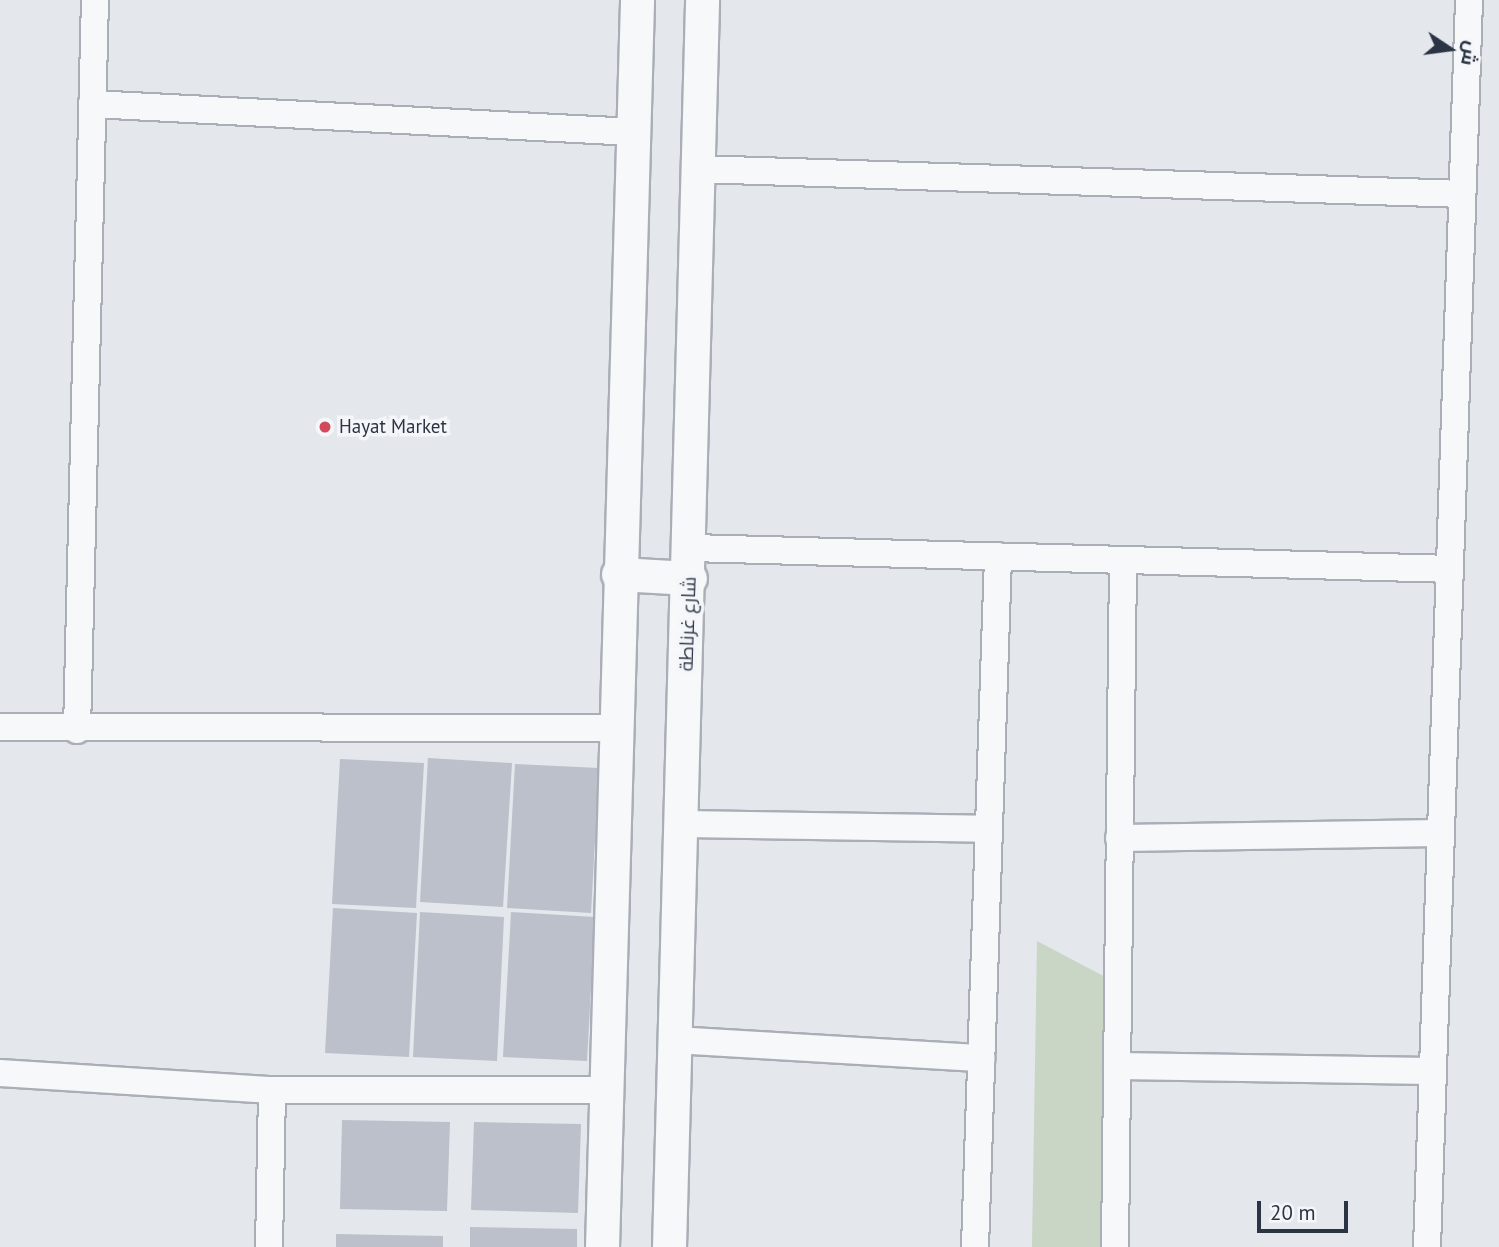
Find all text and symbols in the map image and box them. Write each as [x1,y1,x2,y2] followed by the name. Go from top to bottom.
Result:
[1415,14,1485,84] north arrow
[1456,39,1485,68] text: ش
[339,416,447,438] place label: Hayat Market
[317,419,333,435] marker: Hayat Market
[675,576,701,672] street label: شارع غرناطة
[1261,1188,1352,1232] scale bar
[1270,1199,1316,1226] text: 20 m

